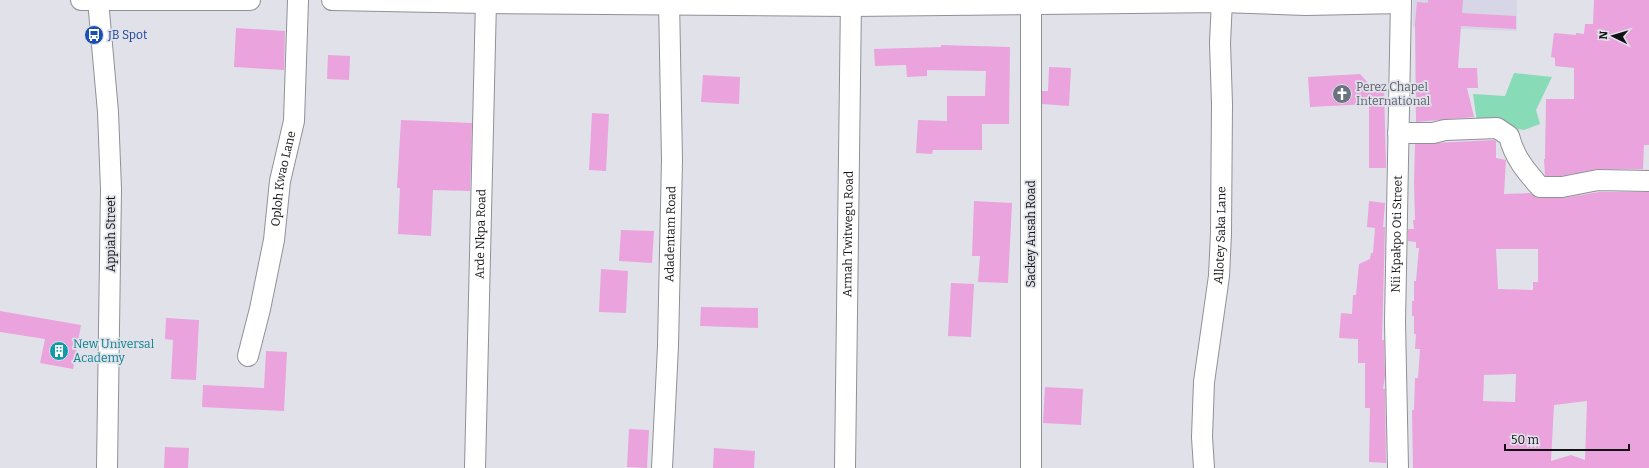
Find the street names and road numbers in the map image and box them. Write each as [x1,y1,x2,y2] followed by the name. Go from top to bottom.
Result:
[268,130,298,227] street label: Oploh Kwao Lane
[840,171,856,297] street label: Armah Twitwegu Road
[1389,175,1405,293] street label: Nii Kpakpo Oti Street
[1024,180,1038,288] street label: Sackey Ansah Road
[662,186,678,282] street label: Adadentam Road
[1211,186,1228,285] street label: Allotey Saka Lane
[472,189,489,279] street label: Arde Nkpa Road
[104,195,118,272] street label: Appiah Street

